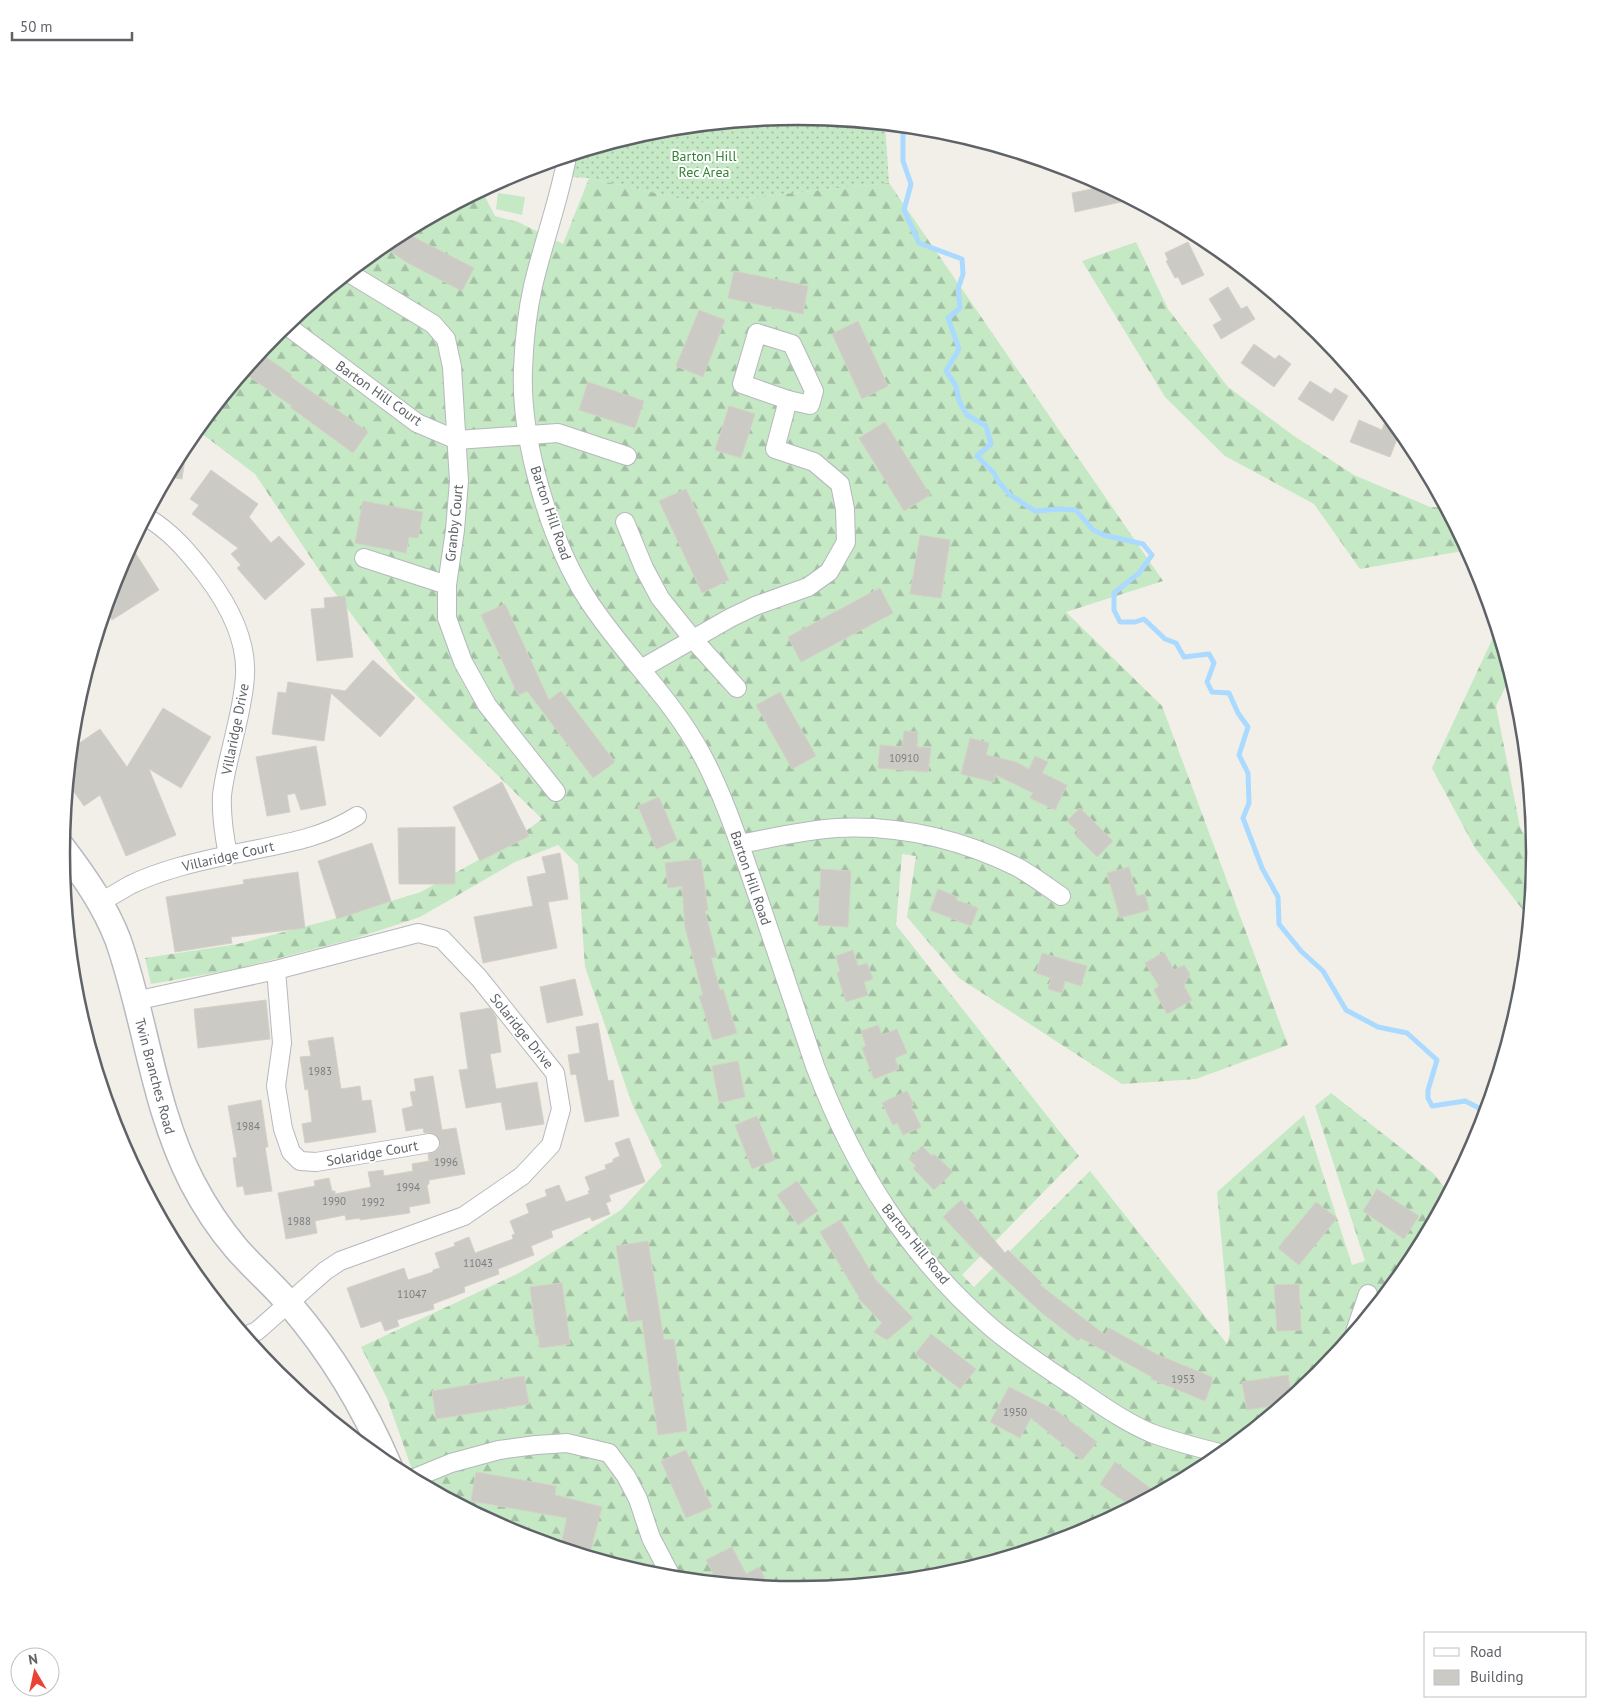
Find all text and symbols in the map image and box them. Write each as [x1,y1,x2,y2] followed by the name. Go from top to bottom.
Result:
[12,10,132,42] scale bar
[20,17,53,36] text: 50 m
[671,147,737,181] park label: Barton Hill Rec Area
[332,357,426,430] street label: Barton Hill Court
[526,463,576,563] street label: Barton Hill Road
[441,483,467,563] street label: Granby Court
[217,682,253,777] street label: Villaridge Drive
[889,751,919,765] house number: 10910
[726,828,776,928] street label: Barton Hill Road
[179,837,276,876] street label: Villaridge Court
[486,990,558,1072] street label: Solaridge Drive
[131,1016,179,1136] street label: Twin Branches Road
[308,1064,332,1078] house number: 1983
[236,1119,260,1133] house number: 1984
[325,1136,420,1170] street label: Solaridge Court
[434,1155,458,1169] house number: 1996
[396,1180,420,1194] house number: 1994
[322,1194,346,1208] house number: 1990
[361,1195,385,1209] house number: 1992
[878,1200,954,1288] street label: Barton Hill Road
[287,1214,311,1228] house number: 1988
[463,1256,493,1270] house number: 11043
[397,1287,427,1301] house number: 11047
[1171,1372,1195,1386] house number: 1953
[1003,1405,1027,1419] house number: 1950
[1424,1632,1587,1697] legend
[1470,1642,1502,1661] text: Road
[10,1647,60,1697] north arrow
[27,1650,39,1669] text: N
[1470,1667,1524,1686] text: Building

